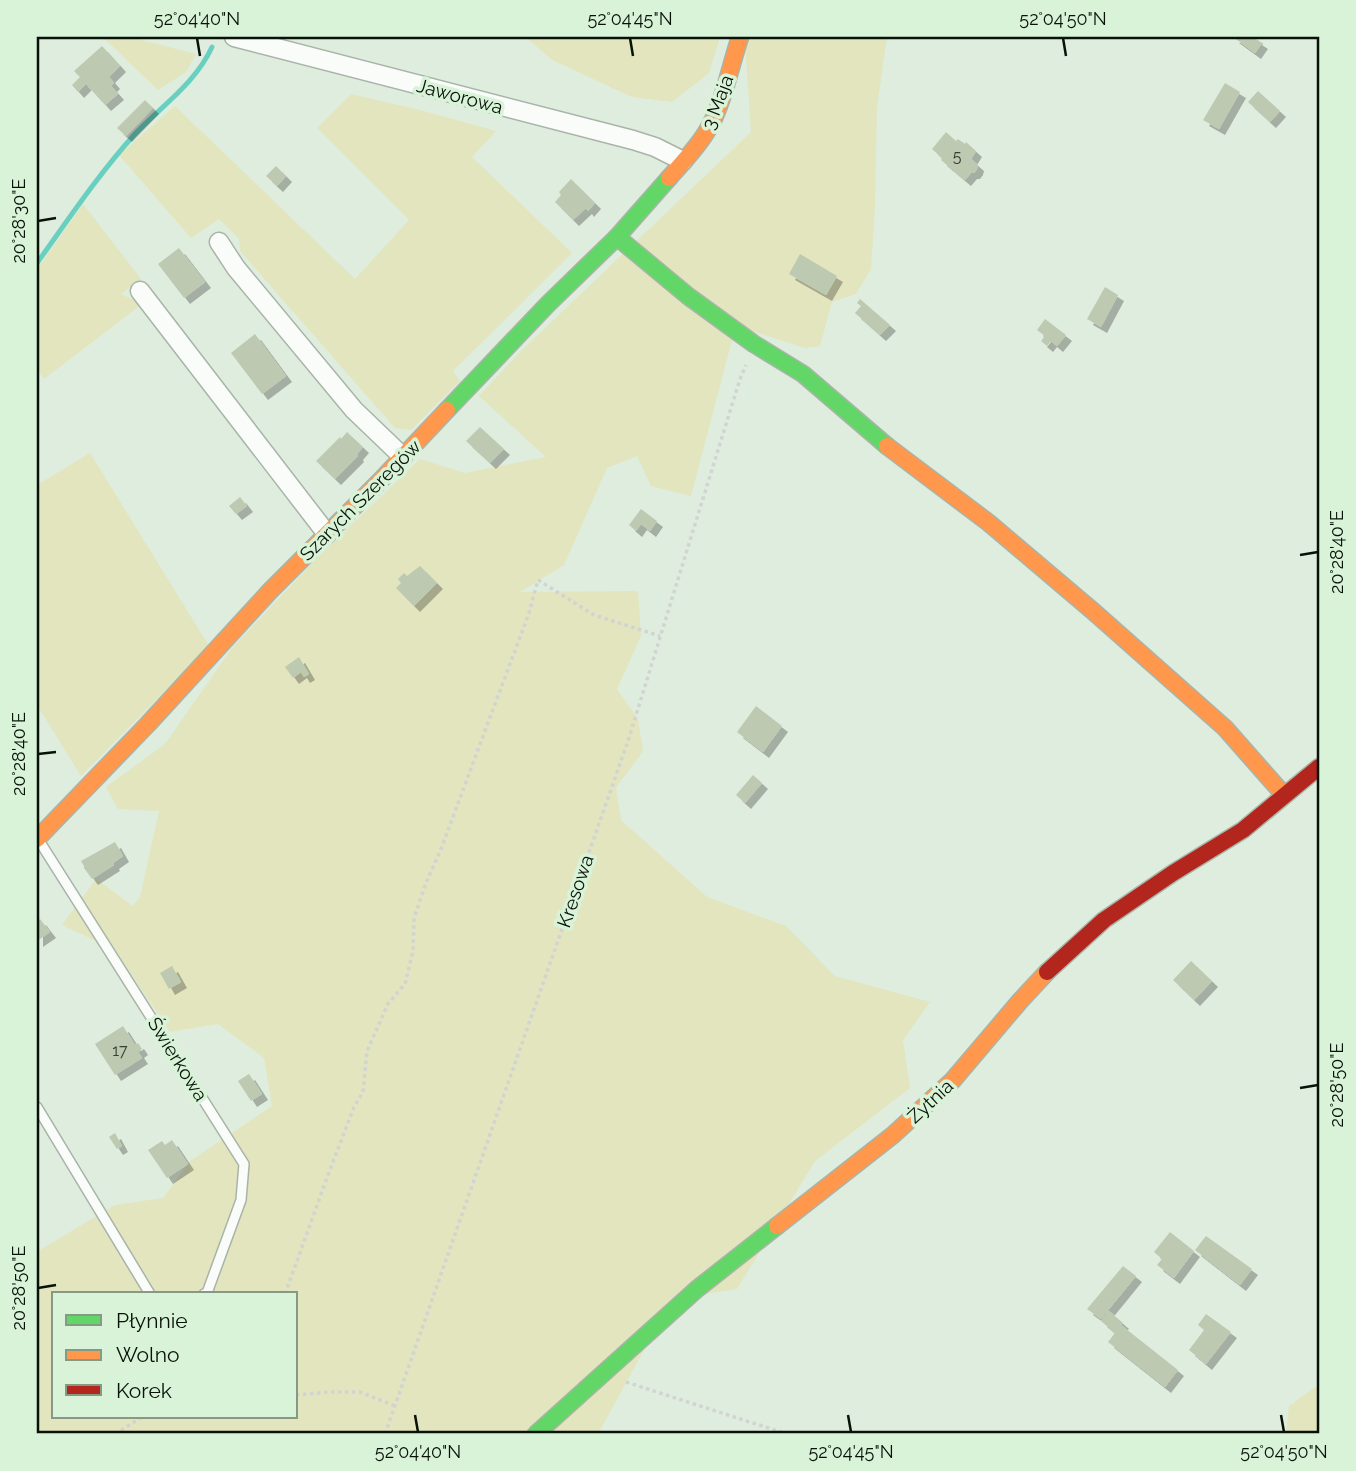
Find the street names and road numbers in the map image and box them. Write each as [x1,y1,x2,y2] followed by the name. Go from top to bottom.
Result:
[697,72,737,132] street label: 3 Maja
[415,74,505,118] street label: Jaworowa
[295,435,425,565] street label: Szarych Szeregów
[552,852,598,930] street label: Kresowa
[144,1013,212,1105] street label: Świerkowa
[903,1075,957,1127] street label: Żytnia

